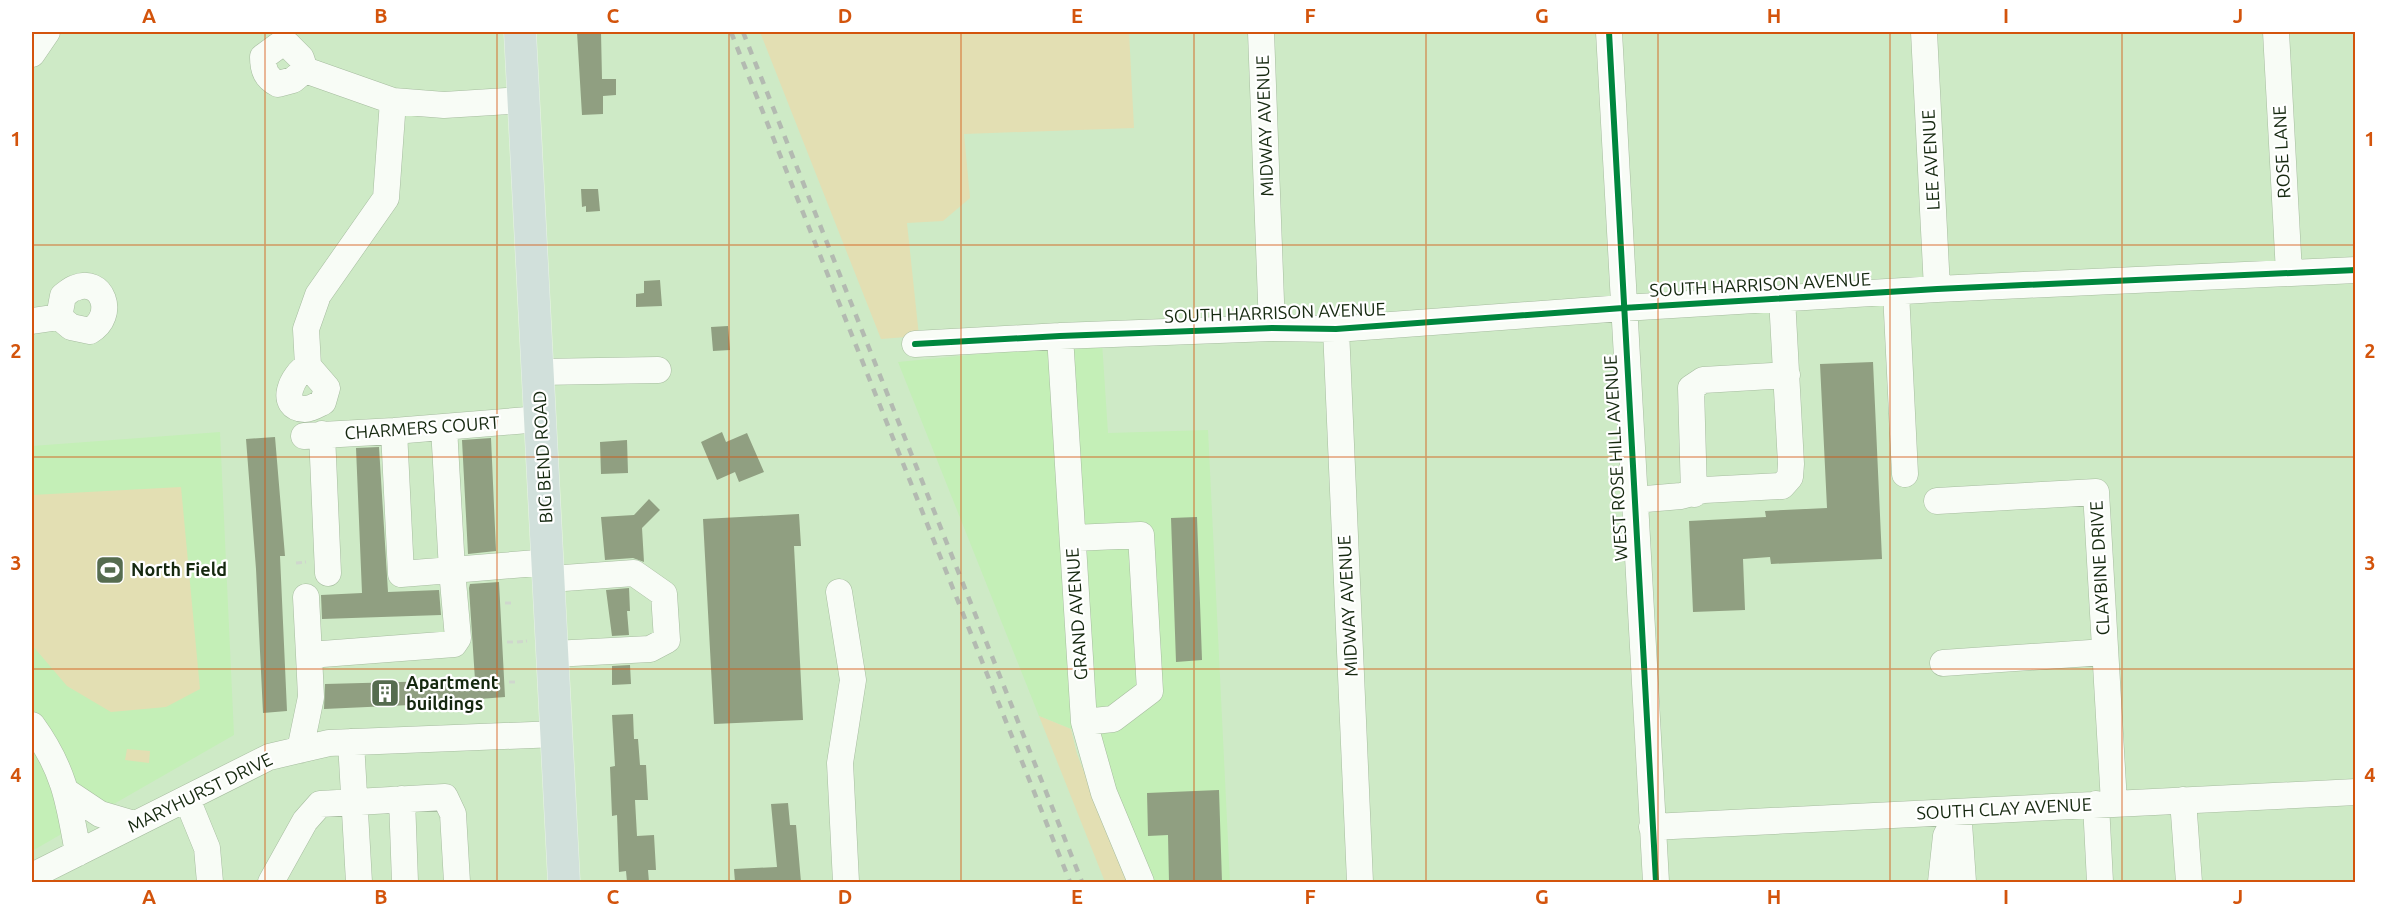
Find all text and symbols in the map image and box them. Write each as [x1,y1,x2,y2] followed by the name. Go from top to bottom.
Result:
[142,4,156,27] text: A
[374,4,388,27] text: B
[607,4,620,27] text: C
[838,4,852,27] text: D
[1071,4,1083,27] text: E
[1304,4,1316,27] text: F
[1535,4,1549,27] text: G
[1767,4,1781,27] text: H
[2003,4,2009,27] text: I
[2233,4,2243,27] text: J
[1252,55,1276,197] street label: MIDWAY AVENUE
[2269,105,2293,199] street label: ROSE LANE
[1917,109,1943,211] street label: LEE AVENUE
[10,127,22,150] text: 1
[2364,127,2376,150] text: 1
[1649,268,1871,300] street label: SOUTH HARRISON AVENUE
[1164,298,1386,326] street label: SOUTH HARRISON AVENUE
[10,339,22,362] text: 2
[2364,339,2376,362] text: 2
[1600,355,1630,562] street label: WEST ROSE HILL AVENUE
[529,390,555,524] street label: BIG BEND ROAD
[344,412,500,442] street label: CHARMERS COURT
[2085,500,2113,636] street label: CLAYBINE DRIVE
[1333,535,1361,677] street label: MIDWAY AVENUE
[1061,547,1091,681] street label: GRAND AVENUE
[10,551,22,574] text: 3
[2364,551,2376,574] text: 3
[94,554,126,586] sports icon: North Field
[131,559,227,579] place label: North Field
[406,672,499,713] place label: Apartment buildings
[369,677,401,709] building icon: Apartment buildings
[124,748,275,836] street label: MARYHURST DRIVE
[10,763,22,786] text: 4
[2364,763,2376,786] text: 4
[1916,793,2092,823] street label: SOUTH CLAY AVENUE
[142,885,156,908] text: A
[374,885,388,908] text: B
[607,885,620,908] text: C
[838,885,852,908] text: D
[1071,885,1083,908] text: E
[1304,885,1316,908] text: F
[1535,885,1549,908] text: G
[1767,885,1781,908] text: H
[2003,885,2009,908] text: I
[2233,885,2243,908] text: J

